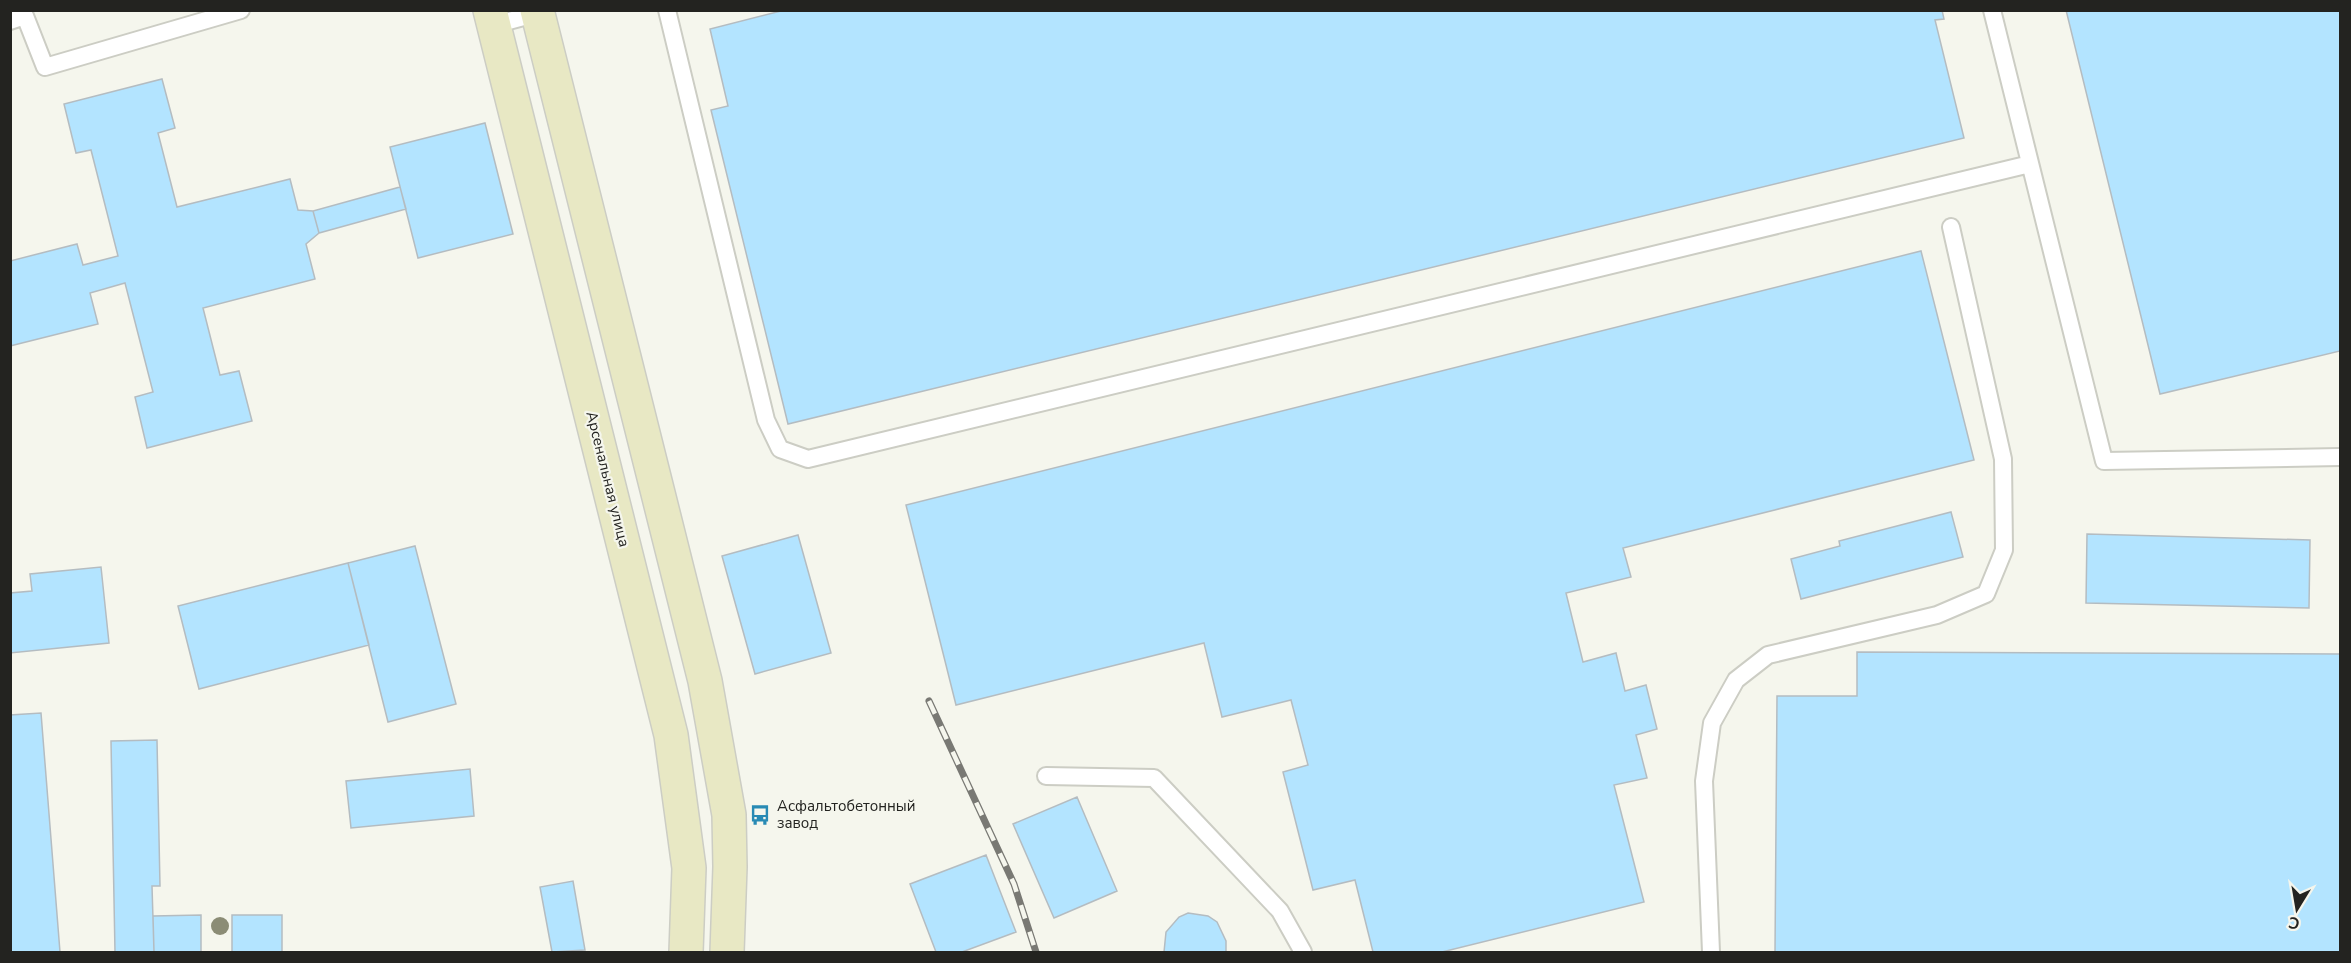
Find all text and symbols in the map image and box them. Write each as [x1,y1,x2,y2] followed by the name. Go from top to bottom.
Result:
[581,409,635,549] street label: Арсенальная улица
[777,796,915,833] place label: Асфальтобетонный завод
[748,803,772,827] bus stop icon: Асфальтобетонный завод
[2267,879,2327,939] north arrow
[2287,911,2302,935] text: С

